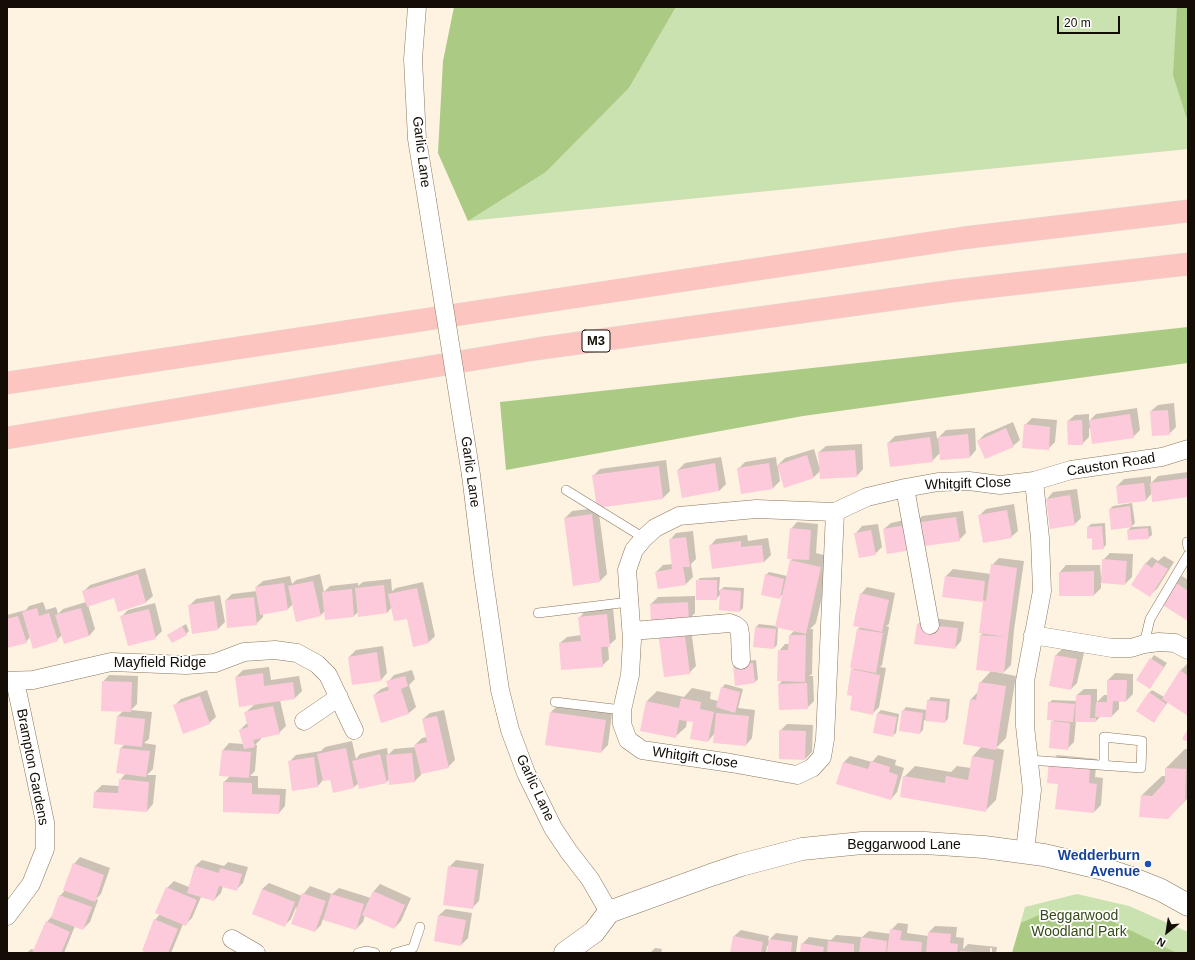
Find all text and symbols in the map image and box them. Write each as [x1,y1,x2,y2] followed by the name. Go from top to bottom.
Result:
[1059,8,1122,34] scale bar
[1064,16,1091,30] text: 20 m
[408,115,434,189] street label: Garlic Lane
[582,330,610,352] road number: M3
[457,435,483,509] street label: Garlic Lane
[1065,450,1157,480] street label: Causton Road
[925,474,1011,494] street label: Whitgift Close
[114,655,206,671] street label: Mayfield Ridge
[12,707,52,827] street label: Brampton Gardens
[651,744,739,772] street label: Whitgift Close
[512,752,558,824] street label: Garlic Lane
[847,837,961,853] street label: Beggarwood Lane
[1058,848,1140,880] place label: Wedderburn Avenue
[1143,859,1153,869] marker: Wedderburn Avenue
[1031,908,1127,940] park label: Beggarwood Woodland Park
[1147,912,1187,952] north arrow
[1155,935,1167,950] text: N

